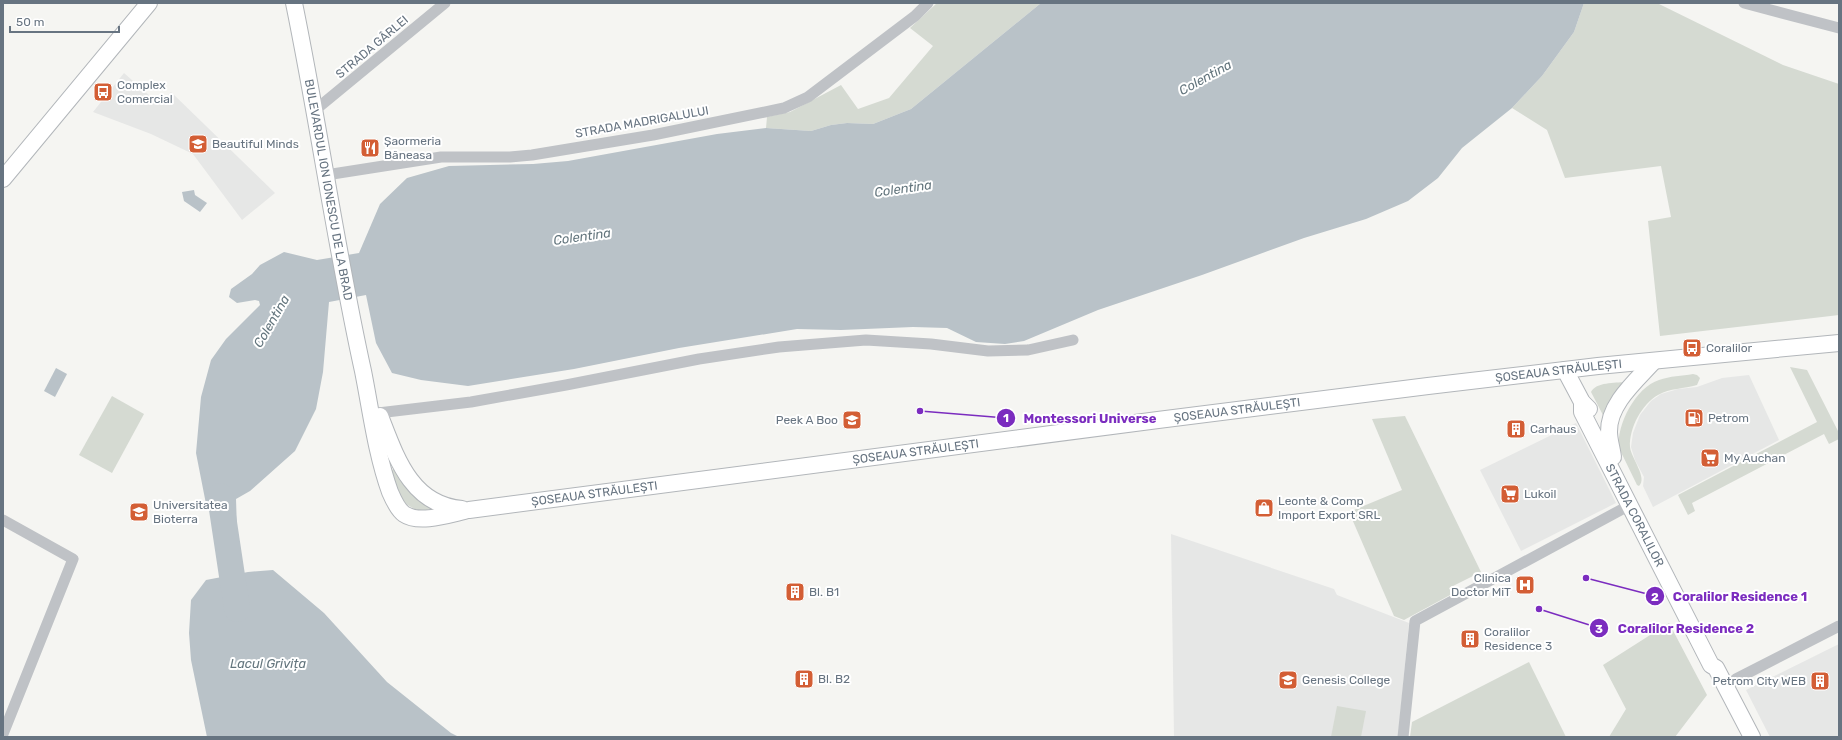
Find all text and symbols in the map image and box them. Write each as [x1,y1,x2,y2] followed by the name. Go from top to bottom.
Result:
[10,8,119,34] scale bar
[333,13,411,81] street label: STRADA GÂRLEI
[16,15,44,29] text: 50 m
[1176,57,1235,98] water label: Colentina
[117,78,173,106] place label: Complex Comercial
[302,78,355,302] street label: BULEVARDUL ION IONESCU DE LA BRAD
[92,81,114,103] bus stop icon: Complex Comercial
[574,103,710,141] street label: STRADA MADRIGALULUI
[187,133,209,155] school or university icon: Beautiful Minds
[384,134,441,162] place label: Șaormeria Băneasa
[212,137,299,151] place label: Beautiful Minds
[359,137,381,159] restaurant icon: Șaormeria Băneasa
[873,177,933,200] water label: Colentina
[552,225,612,248] water label: Colentina
[250,292,293,350] water label: Colentina
[1681,337,1703,359] bus stop icon: Coralilor
[1706,341,1753,355] place label: Coralilor
[1495,357,1623,385] street label: ȘOSEAUA STRĂULEȘTI
[1173,395,1301,425] street label: ȘOSEAUA STRĂULEȘTI
[996,406,1165,431] callout: Montessori Universe
[1683,407,1705,429] fuel station icon: Petrom
[841,409,863,431] school or university icon: Peek A Boo
[1003,411,1009,425] text: 1
[1023,411,1157,426] text: Montessori Universe
[1708,411,1749,425] place label: Petrom
[776,413,838,427] place label: Peek A Boo
[1505,418,1527,440] building icon: Carhaus
[1530,422,1576,436] place label: Carhaus
[852,436,980,467] street label: ȘOSEAUA STRĂULEȘTI
[1699,447,1721,469] supermarket icon: My Auchan
[1724,451,1785,465] place label: My Auchan
[1603,461,1667,569] street label: STRADA CORALILOR
[530,478,658,509] street label: ȘOSEAUA STRĂULEȘTI
[1499,483,1521,505] supermarket icon: Lukoil
[1524,487,1556,501] place label: Lukoil
[1278,494,1380,522] place label: Leonte & Comp Import Export SRL
[1253,497,1275,519] shop icon: Leonte & Comp Import Export SRL
[153,498,228,526] place label: Universitatea Bioterra
[128,501,150,523] school or university icon: Universitatea Bioterra
[1451,571,1511,599] place label: Clinica Doctor MiT
[1514,574,1536,596] hospital icon: Clinica Doctor MiT
[784,581,806,603] building icon: Bl. B1
[1645,584,1816,609] callout: Coralilor Residence 1
[809,585,839,599] place label: Bl. B1
[1673,589,1807,604] text: Coralilor Residence 1
[1651,590,1659,604] text: 2
[1589,616,1762,641] callout: Coralilor Residence 2
[1618,621,1754,636] text: Coralilor Residence 2
[1595,622,1603,636] text: 3
[1484,625,1552,653] place label: Coralilor Residence 3
[1459,628,1481,650] building icon: Coralilor Residence 3
[230,656,306,671] water label: Lacul Grivița
[793,668,815,690] building icon: Bl. B2
[1277,669,1299,691] school or university icon: Genesis College
[1809,670,1831,692] building icon: Petrom City WEB
[818,672,850,686] place label: Bl. B2
[1302,673,1391,687] place label: Genesis College
[1713,674,1806,688] place label: Petrom City WEB

